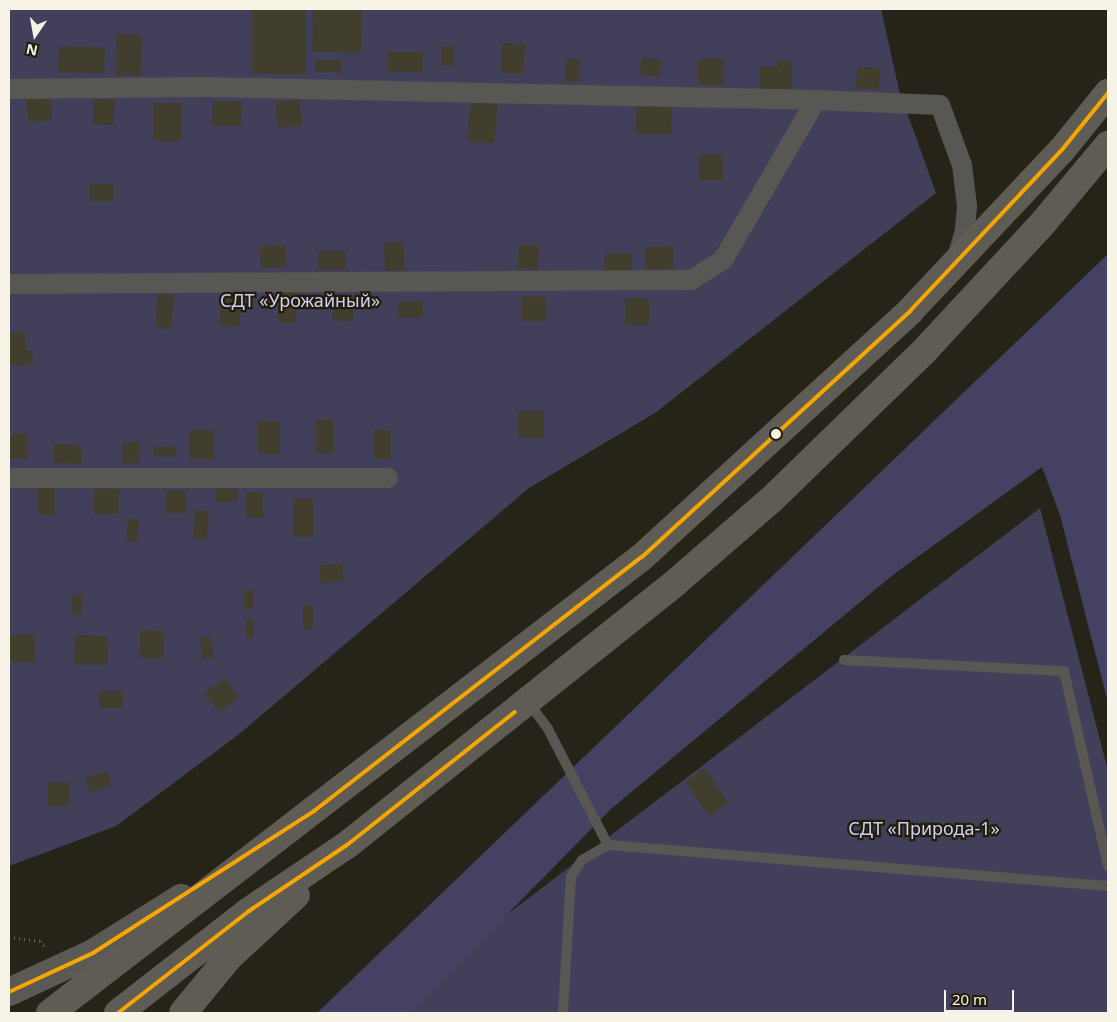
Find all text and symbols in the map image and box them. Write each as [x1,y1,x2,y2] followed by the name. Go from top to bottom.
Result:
[10,10,60,60] north arrow
[24,40,39,61] text: N
[220,289,380,311] park label: СДТ «Урожайный»
[771,429,781,439] unlabelled marker
[848,817,1000,839] park label: СДТ «Природа-1»
[947,980,1017,1012] scale bar
[952,989,987,1009] text: 20 m

